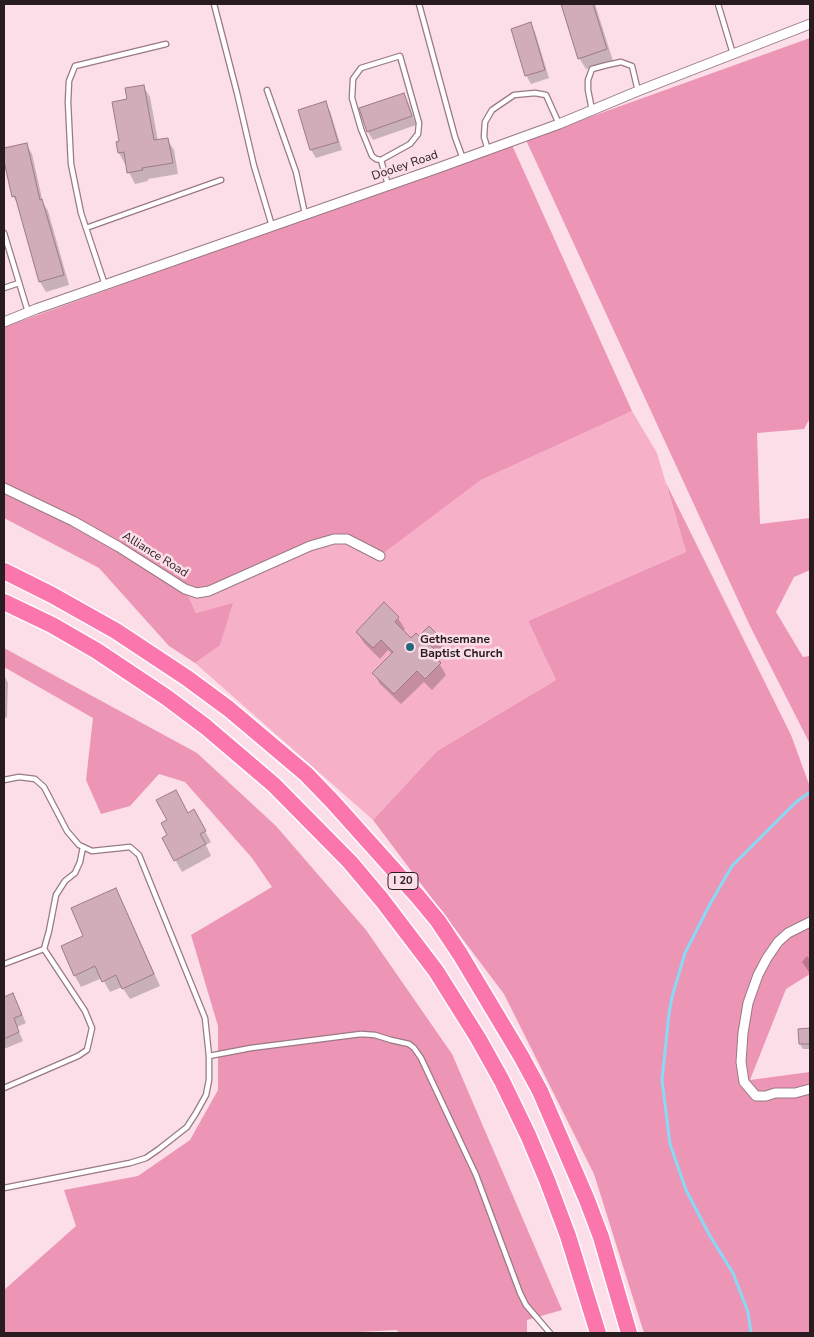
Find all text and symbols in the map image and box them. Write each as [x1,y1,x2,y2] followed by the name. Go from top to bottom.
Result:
[370,148,440,184] street label: Dooley Road
[120,529,190,581] street label: Alliance Road
[420,633,503,661] place label: Gethsemane Baptist Church
[404,641,416,653] marker: Gethsemane Baptist Church
[388,872,418,889] road number: I 20

